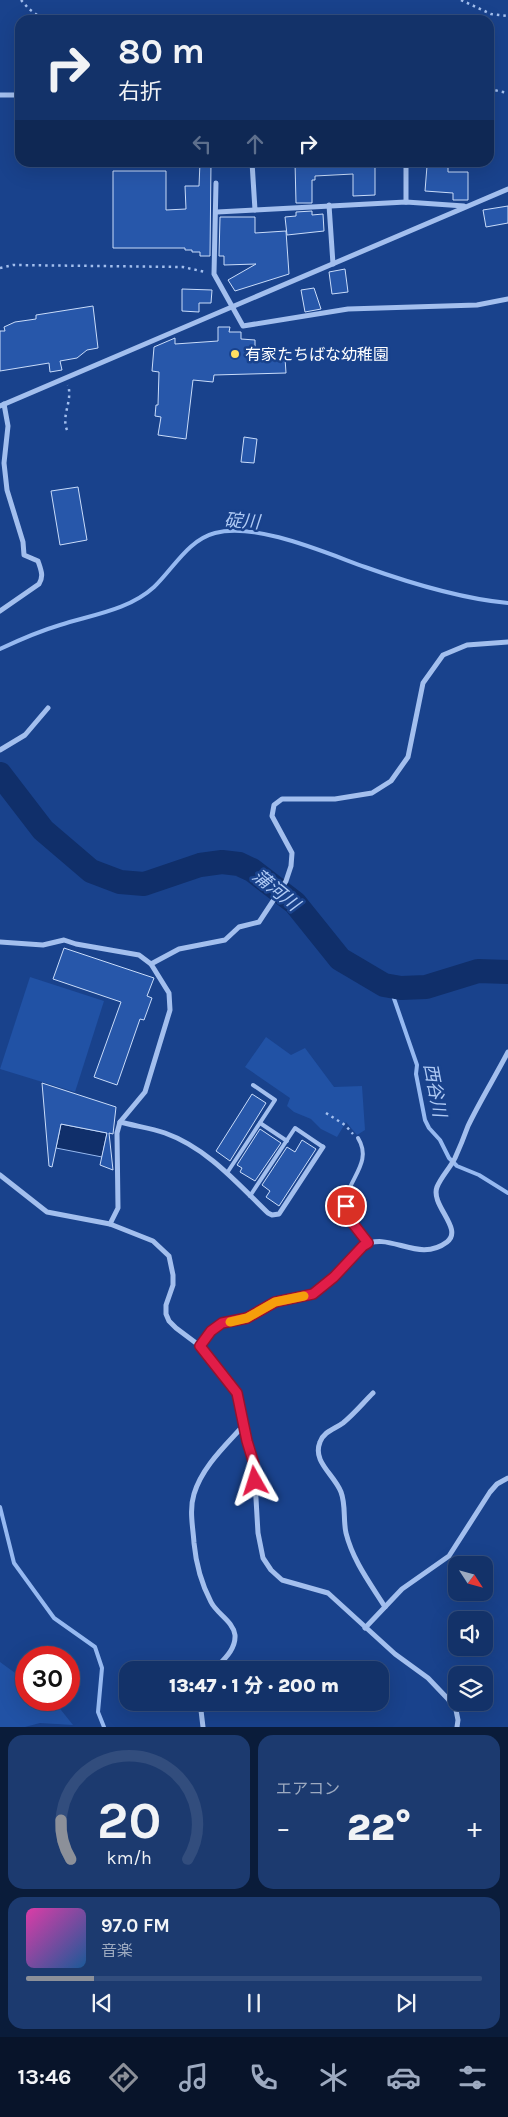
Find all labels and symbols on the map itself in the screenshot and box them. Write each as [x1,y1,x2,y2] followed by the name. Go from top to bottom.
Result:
[245,345,389,364] place label: 有家たちばな幼稚園
[229,348,241,360] marker: 有家たちばな幼稚園
[223,509,263,533] water label: 碇川
[248,864,305,917] water label: 蒲河川
[419,1061,451,1121] water label: 西谷川
[325,1185,367,1227] pin
[228,1454,280,1506] position arrow
[448,1556,492,1601] north arrow
[15,1646,80,1711] speed limit sign: 30

